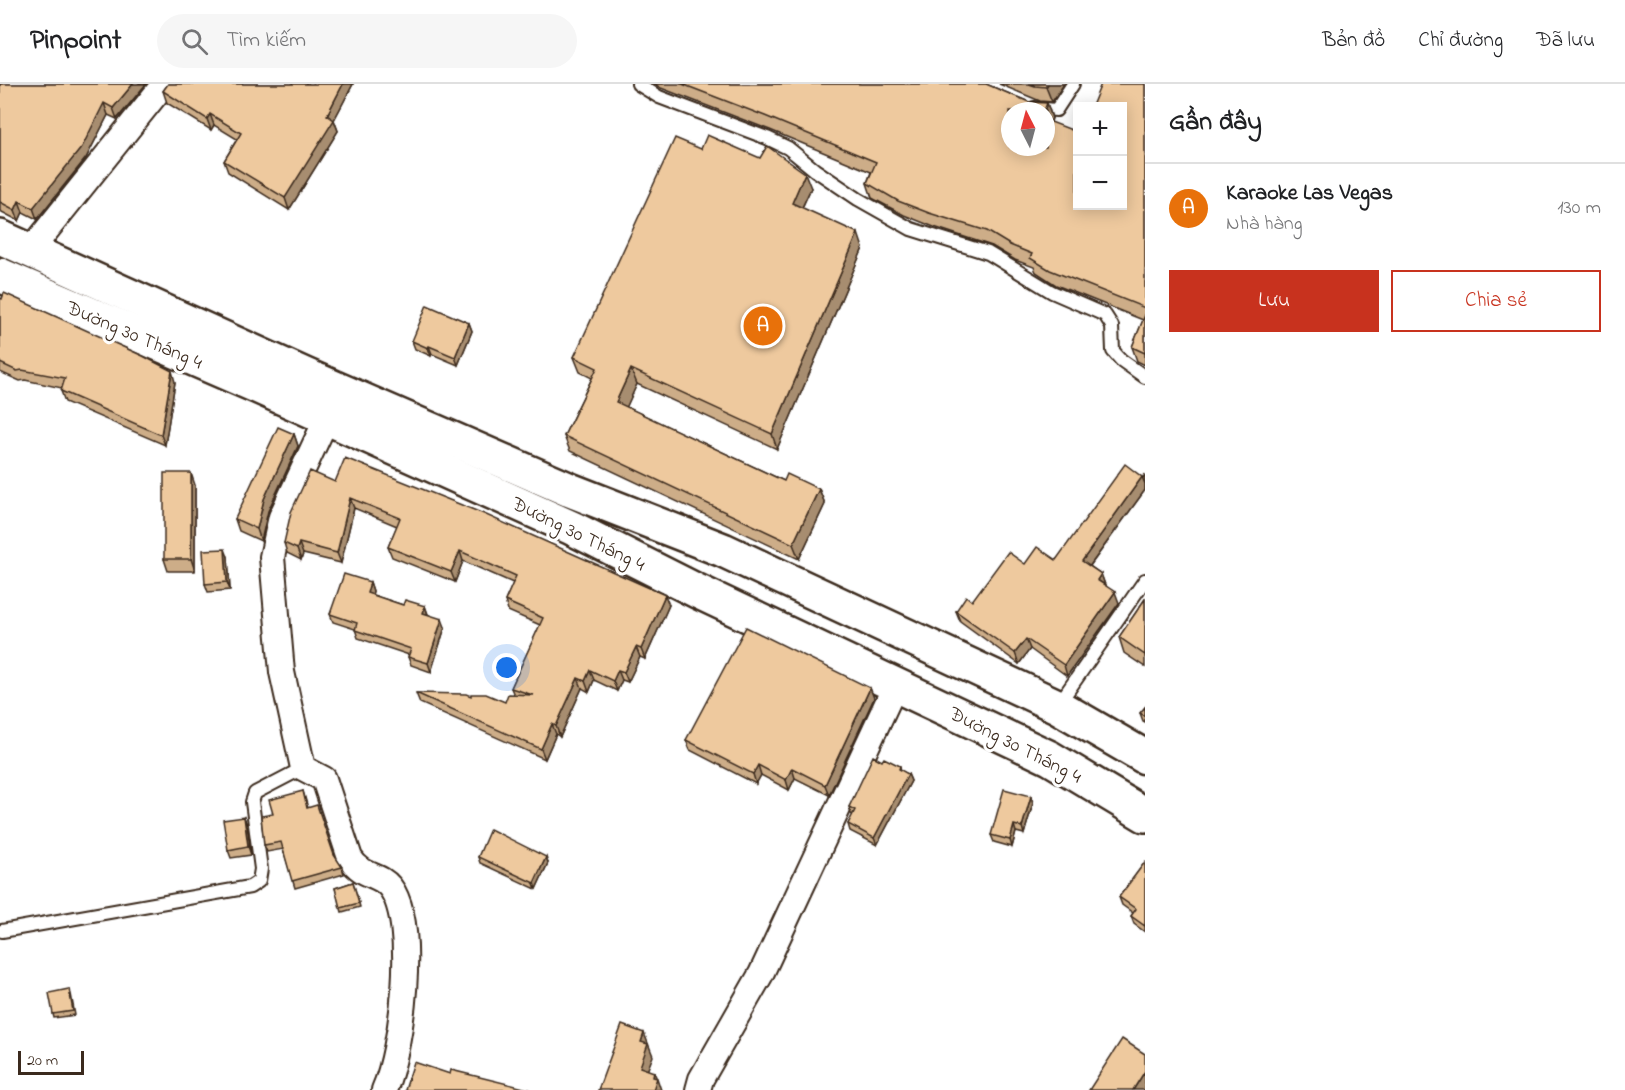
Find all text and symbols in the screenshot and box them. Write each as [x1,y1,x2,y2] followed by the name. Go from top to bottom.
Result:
[157,14,577,68] search box
[30,21,121,62] text: Pinpoint
[178,25,211,58] icon: search
[226,25,306,57] text: Tìm kiếm
[1322,26,1385,56] text: Bản đồ
[1418,26,1503,56] text: Chỉ đường
[1536,26,1595,56] text: Đã lưu
[1001,102,1055,156] north arrow
[1073,102,1127,210] map controls
[1073,102,1127,156] button: +
[1169,104,1262,142] text: Gần đây
[1073,156,1127,210] button: −
[1226,178,1393,210] text: Karaoke Las Vegas
[1182,194,1195,223] text: A
[1557,194,1601,223] text: 130 m
[1226,210,1303,239] text: Nhà hàng
[1169,270,1379,332] button: Lưu
[1391,270,1601,332] button: Chia sẻ
[60,294,207,379] street label: Đường 30 Tháng 4
[744,304,783,348] pin: A
[505,490,650,581] street label: Đường 30 Tháng 4
[492,653,521,682] your location
[942,700,1086,793] street label: Đường 30 Tháng 4
[18,1048,84,1076] scale bar
[27,1049,58,1073] text: 20 m

